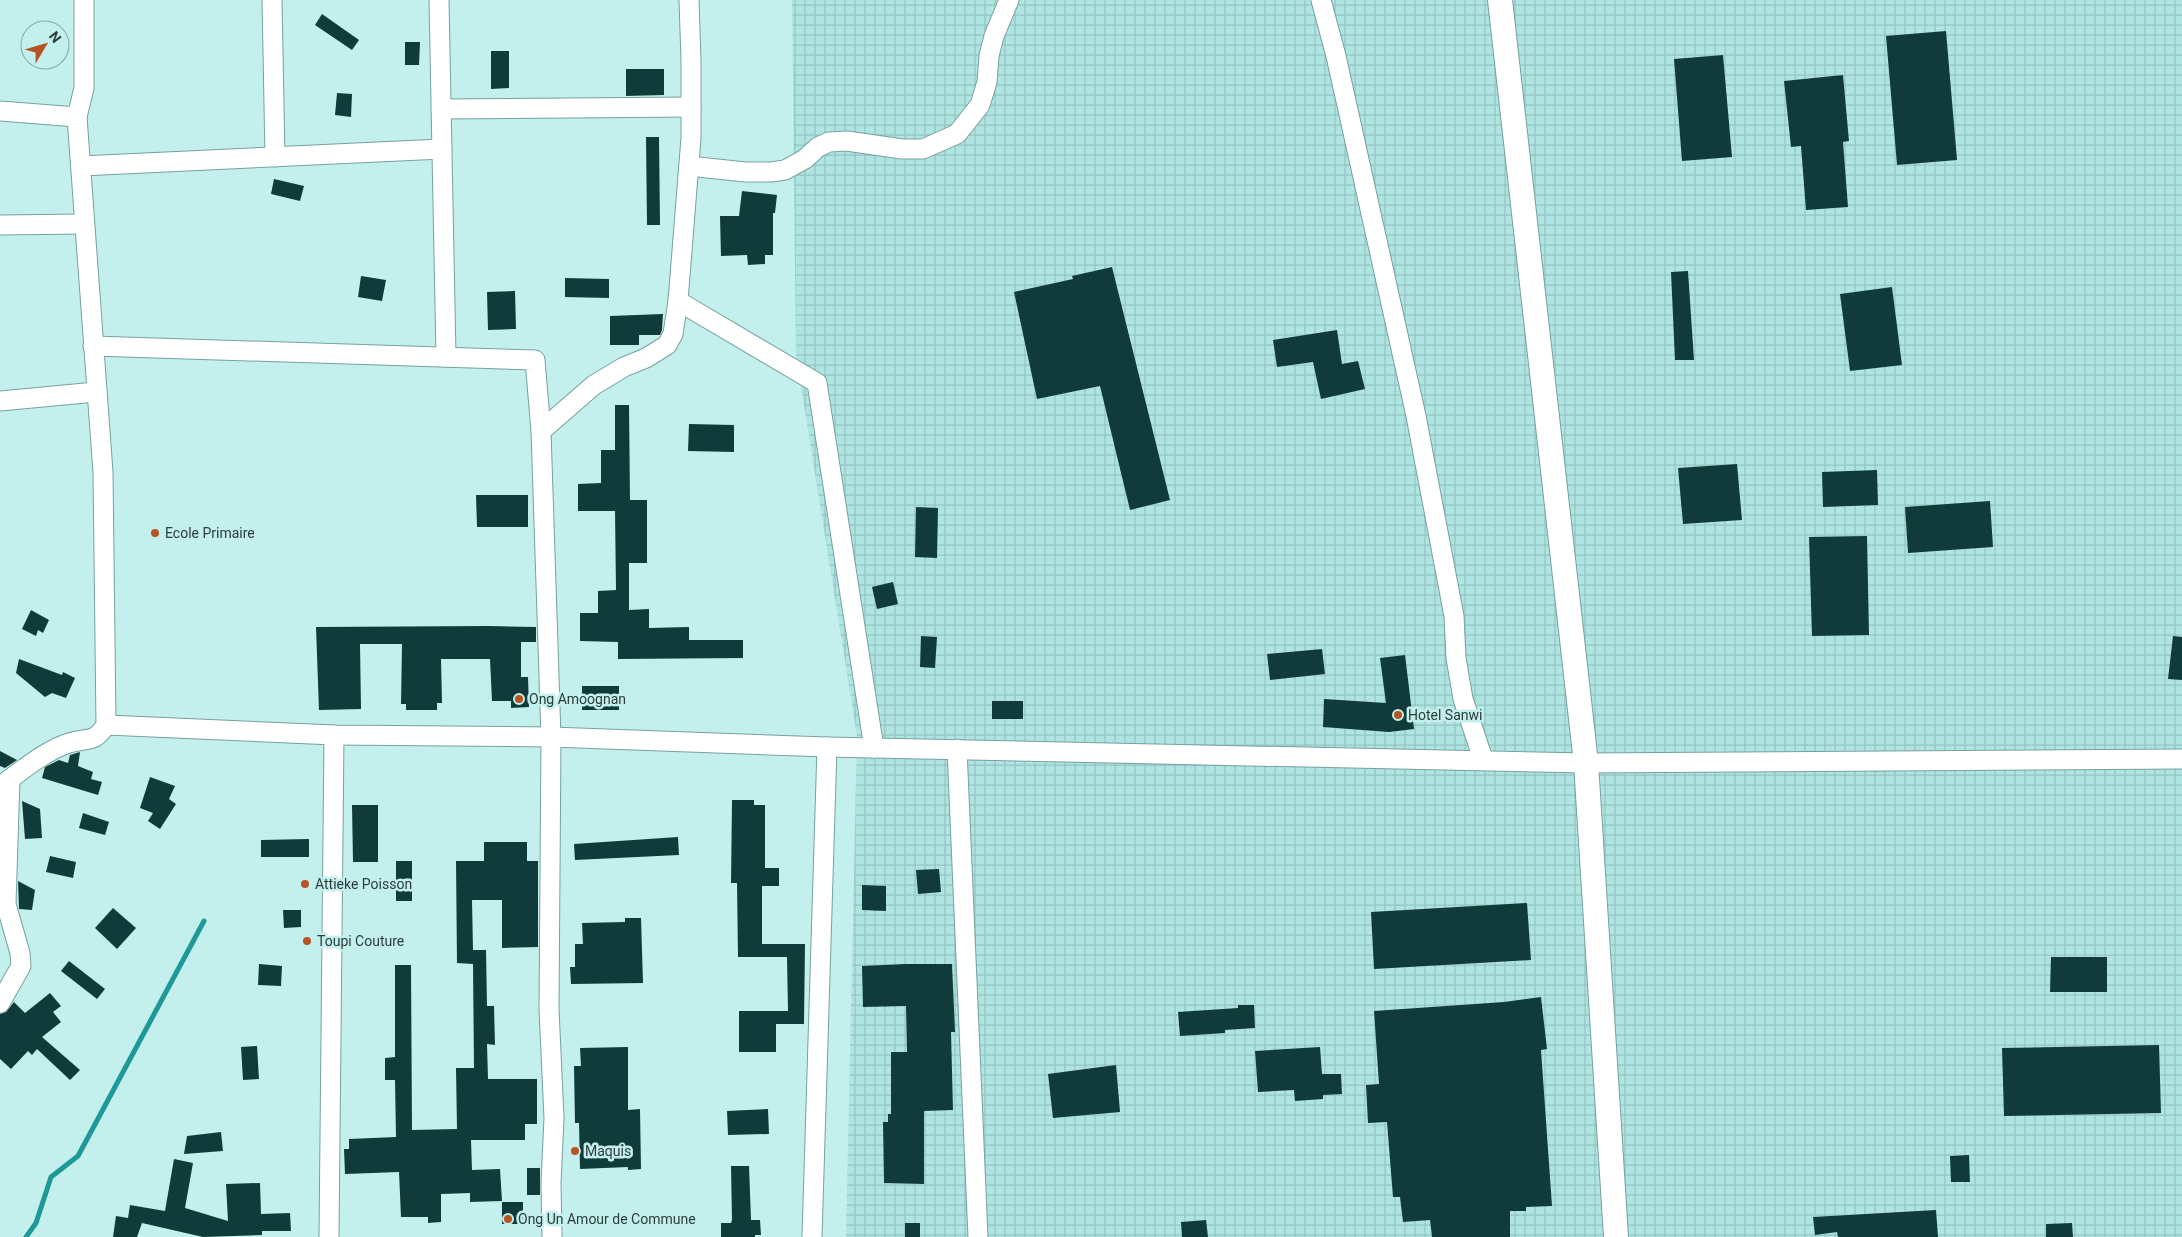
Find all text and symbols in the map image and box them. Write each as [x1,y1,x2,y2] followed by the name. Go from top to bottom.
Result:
[20,20,70,70] north arrow
[46,28,65,46] text: N
[165,525,255,541] place label: Ecole Primaire
[149,527,161,539] marker: Ecole Primaire
[529,691,626,707] place label: Ong Amoognan
[513,693,525,705] marker: Ong Amoognan
[1408,707,1482,723] place label: Hotel Sanwi
[1392,709,1404,721] marker: Hotel Sanwi
[315,876,412,892] place label: Attieke Poisson
[299,878,311,890] marker: Attieke Poisson
[317,933,404,949] place label: Toupi Couture
[301,935,313,947] marker: Toupi Couture
[585,1143,631,1159] place label: Maquis
[569,1145,581,1157] marker: Maquis
[518,1211,696,1227] place label: Ong Un Amour de Commune
[502,1213,514,1225] marker: Ong Un Amour de Commune

